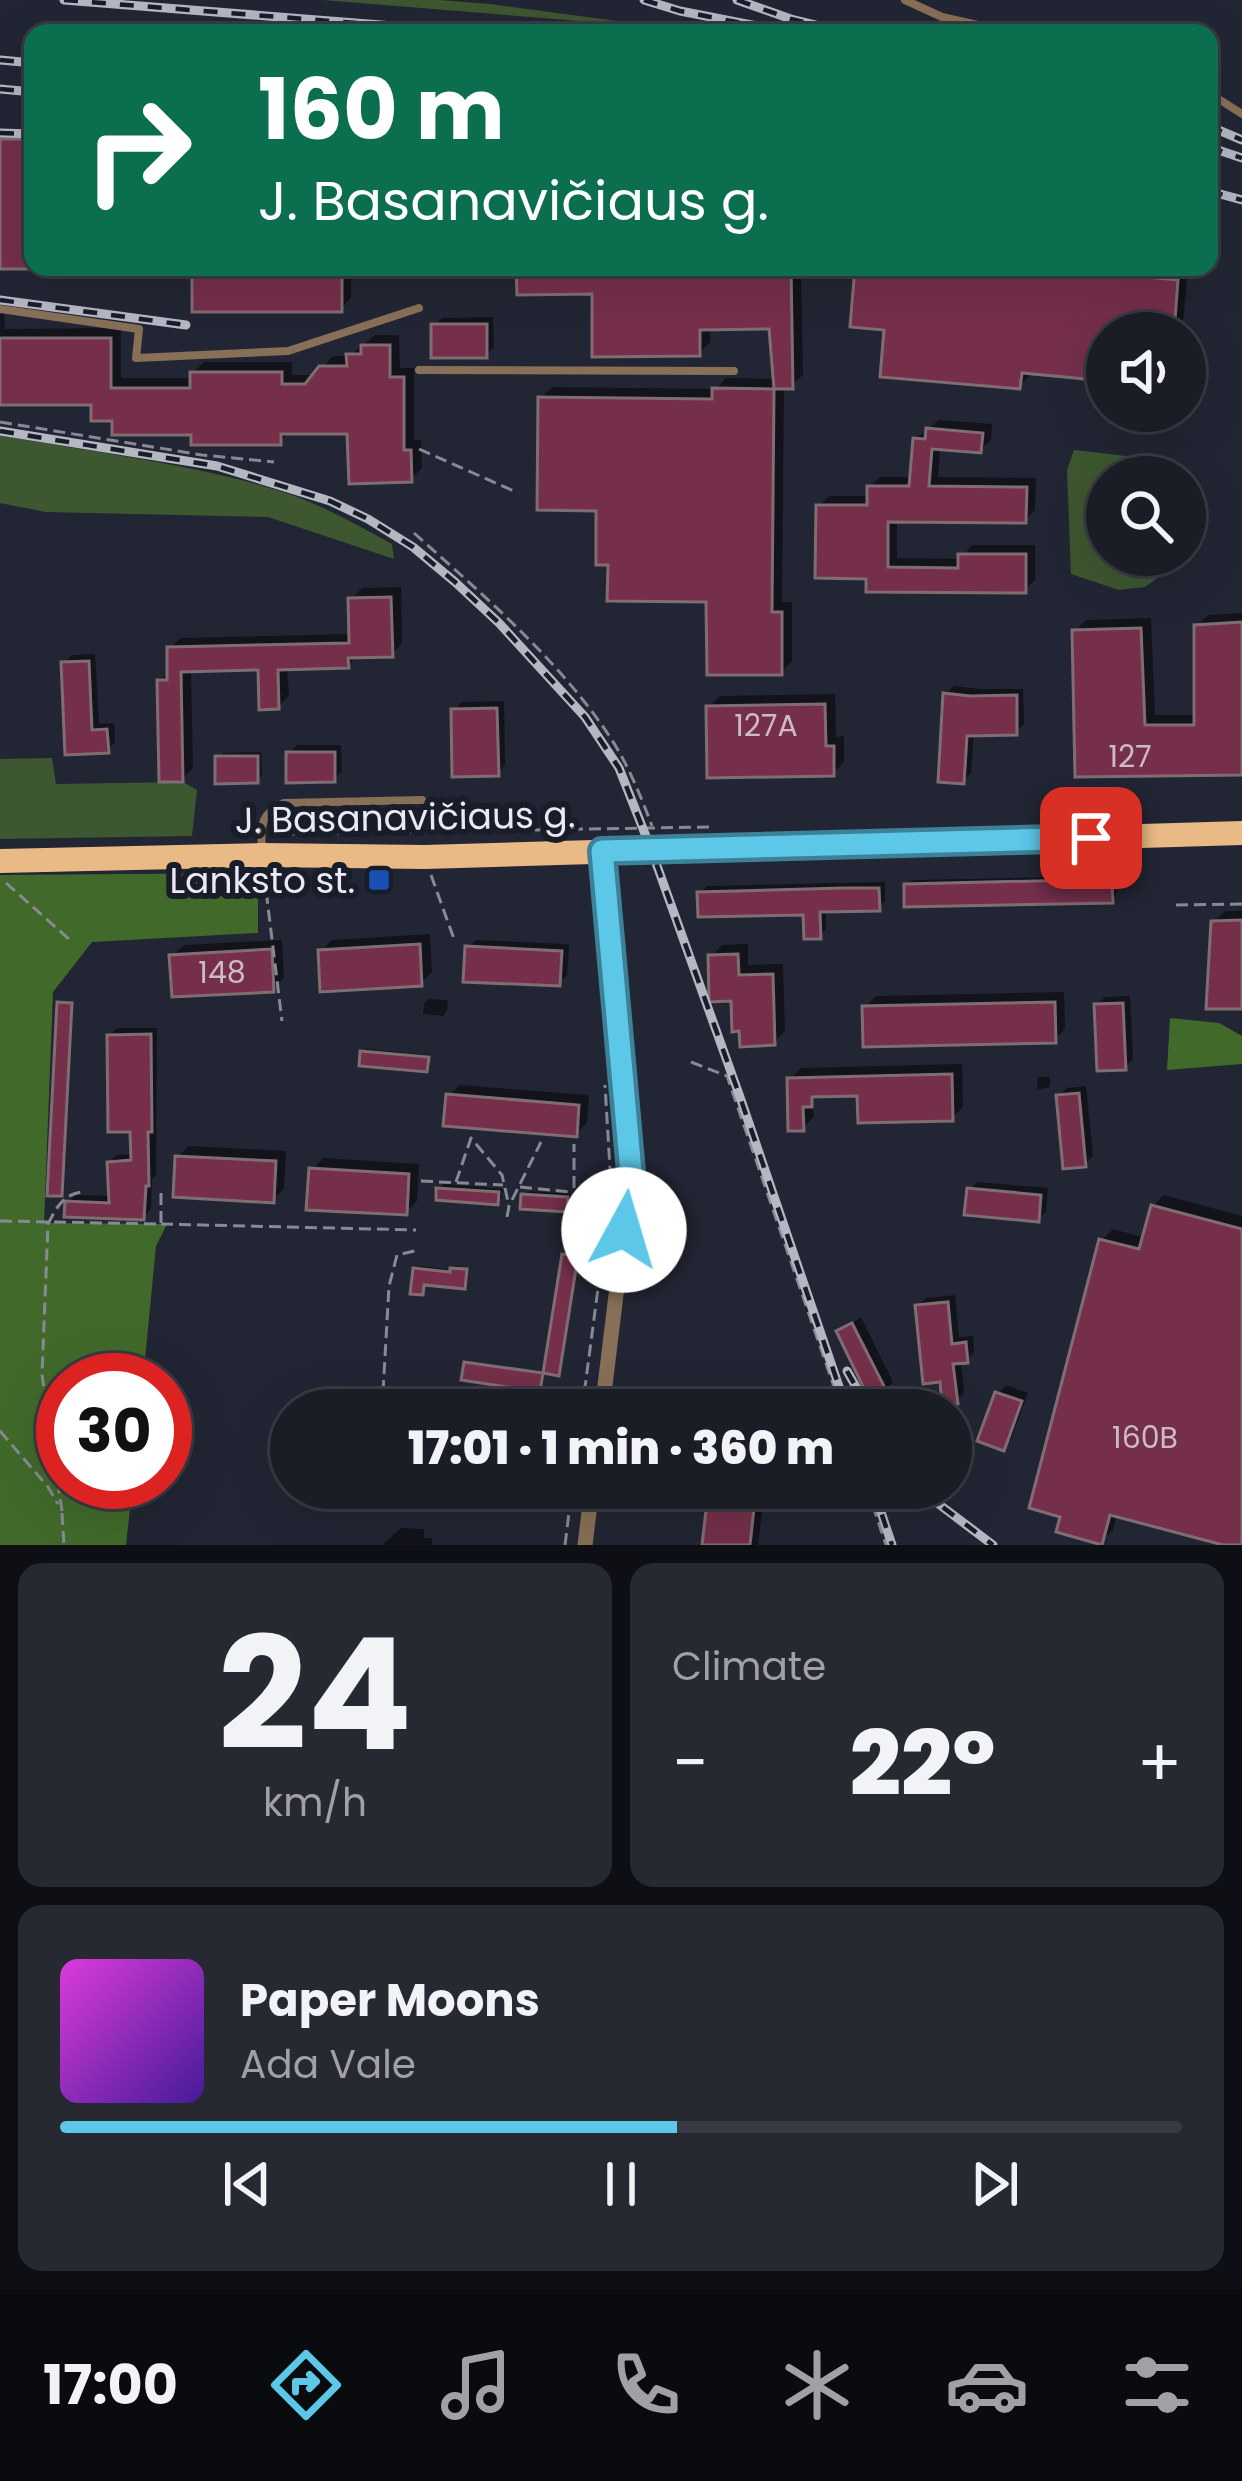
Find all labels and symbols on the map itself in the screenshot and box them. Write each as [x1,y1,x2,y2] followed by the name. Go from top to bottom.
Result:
[734,704,798,747] house number: 127A
[1108,735,1152,778] house number: 127
[1040,787,1142,889] pin
[234,789,576,846] street label: J. Basanavičiaus g.
[170,855,355,906] place label: Lanksto st.
[366,867,392,893] marker: Lanksto st.
[198,951,246,994] house number: 148
[561,1167,687,1293] position arrow
[36,1353,192,1509] speed limit sign: 30
[1112,1416,1178,1459] house number: 160B

